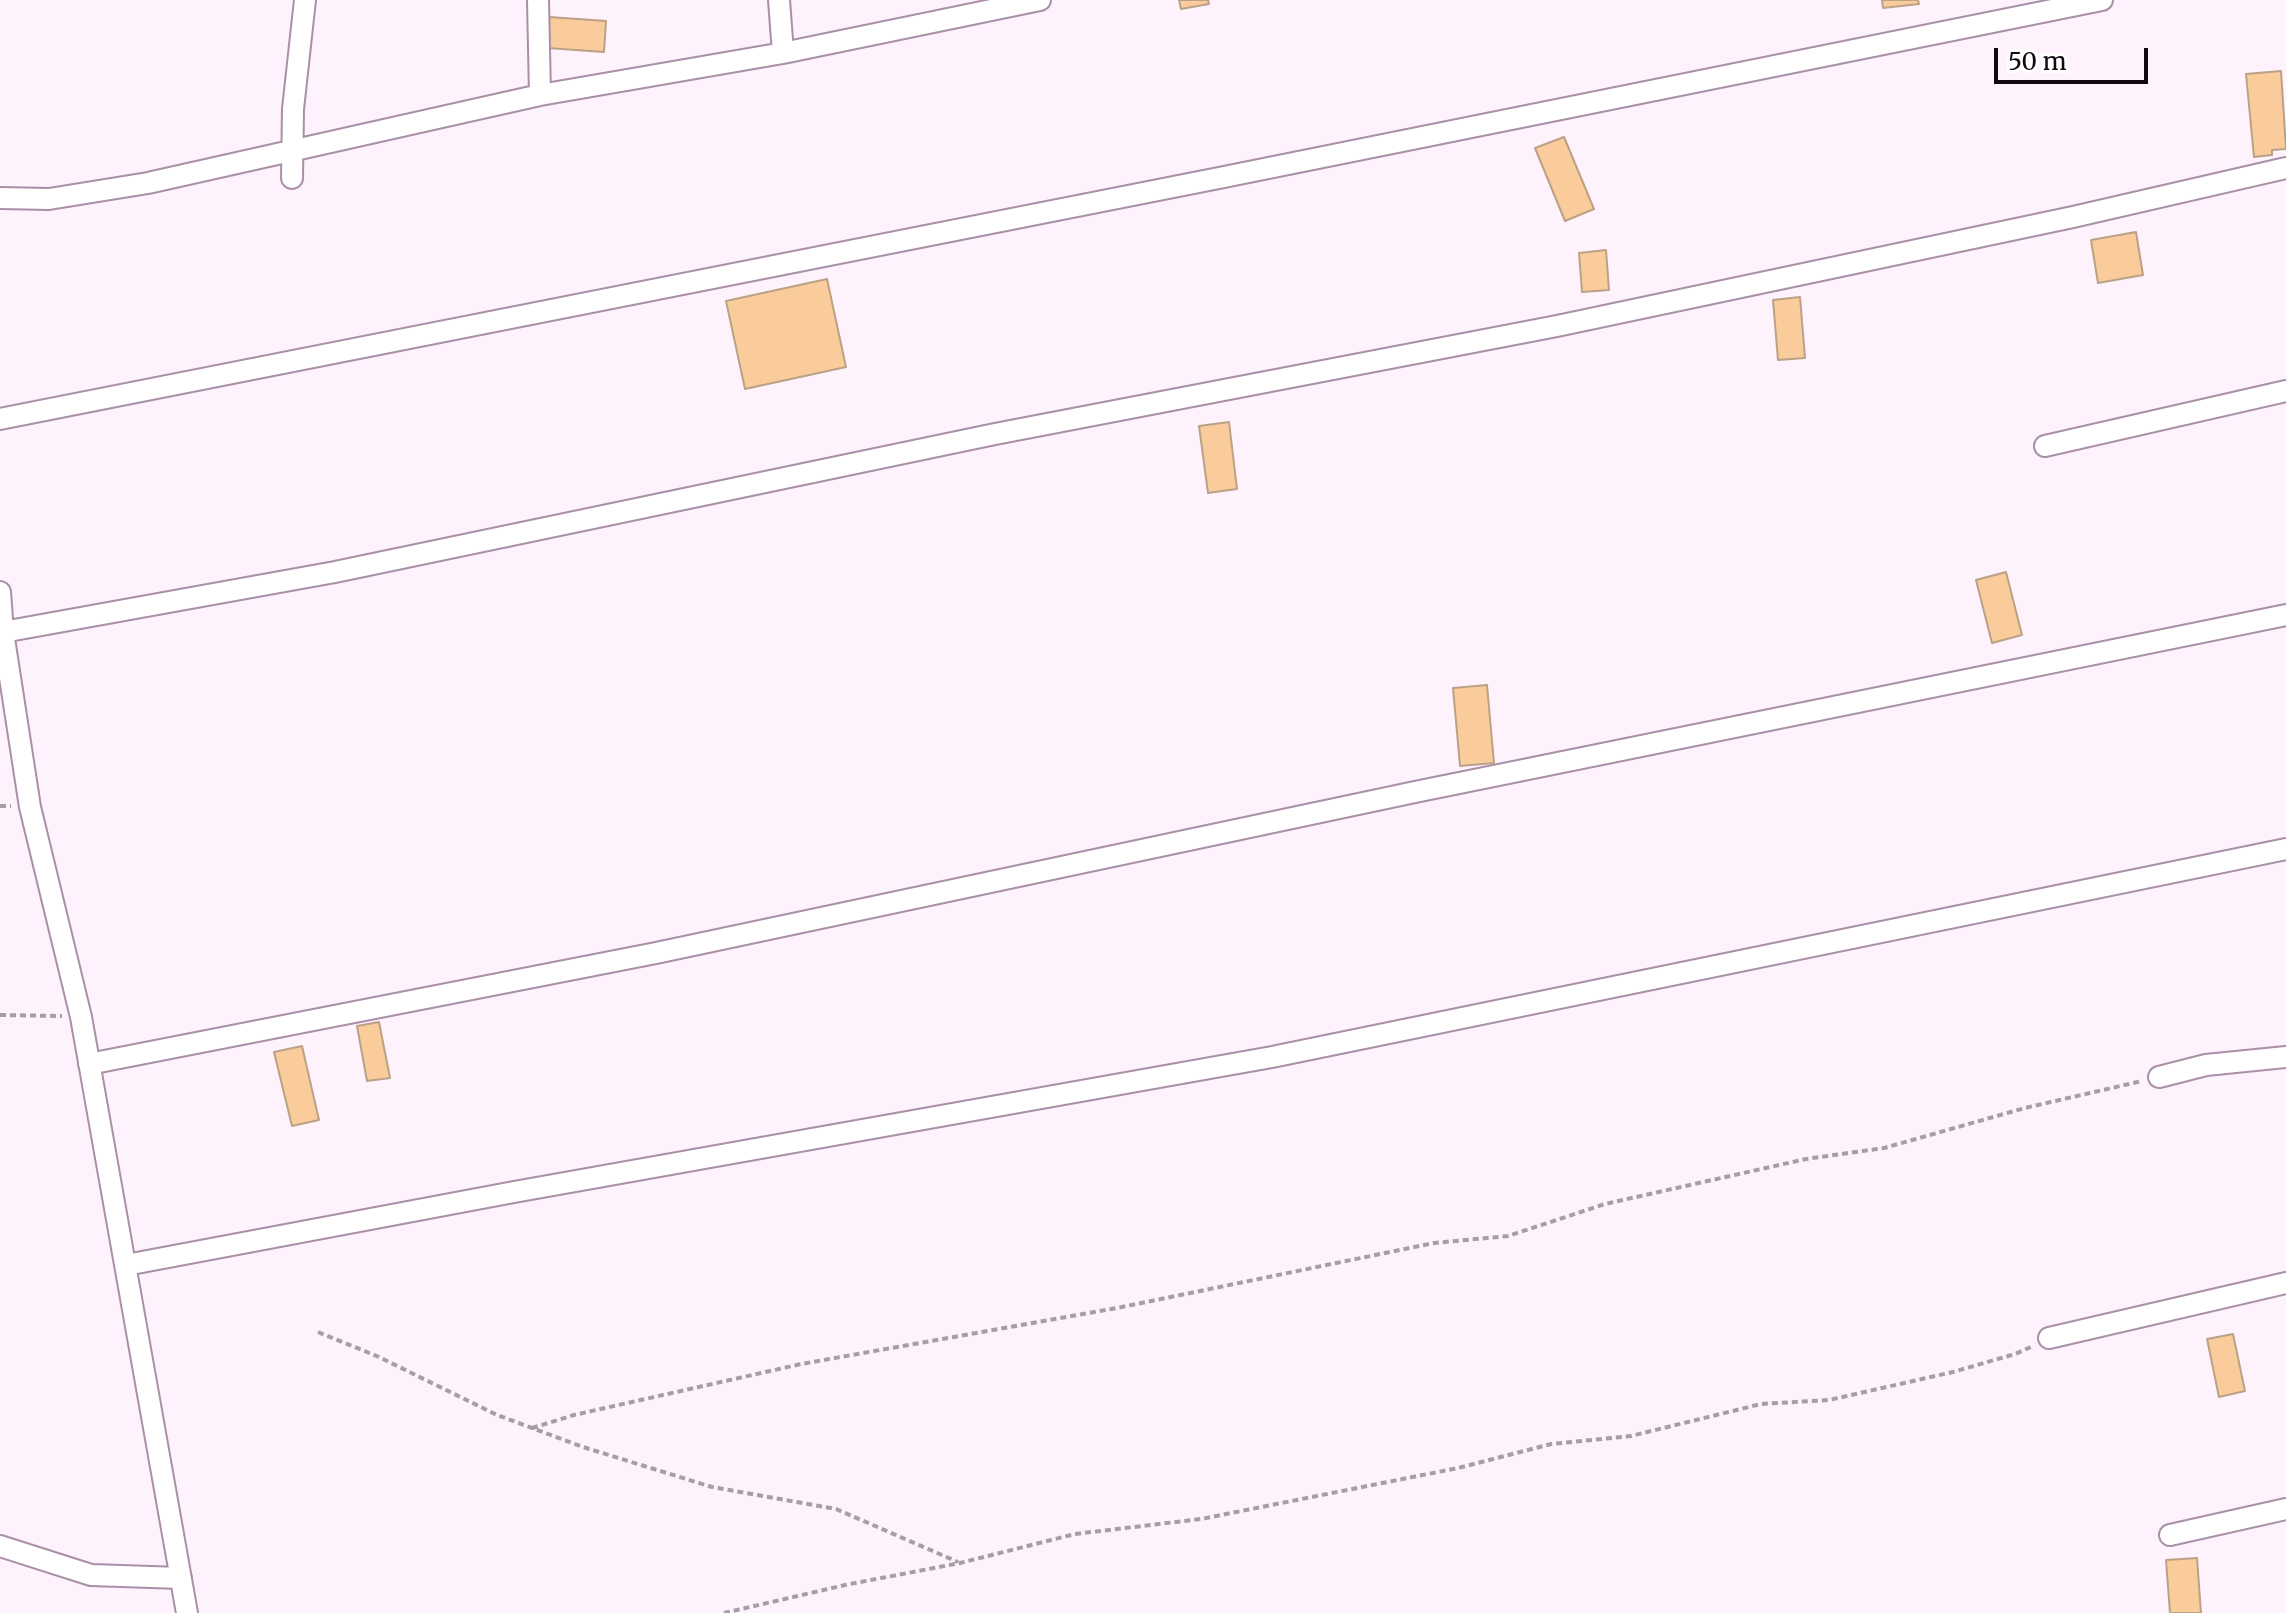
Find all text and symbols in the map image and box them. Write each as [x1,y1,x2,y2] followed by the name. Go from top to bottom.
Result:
[1998,32,2152,82] scale bar
[2008,46,2067,77] text: 50 m

